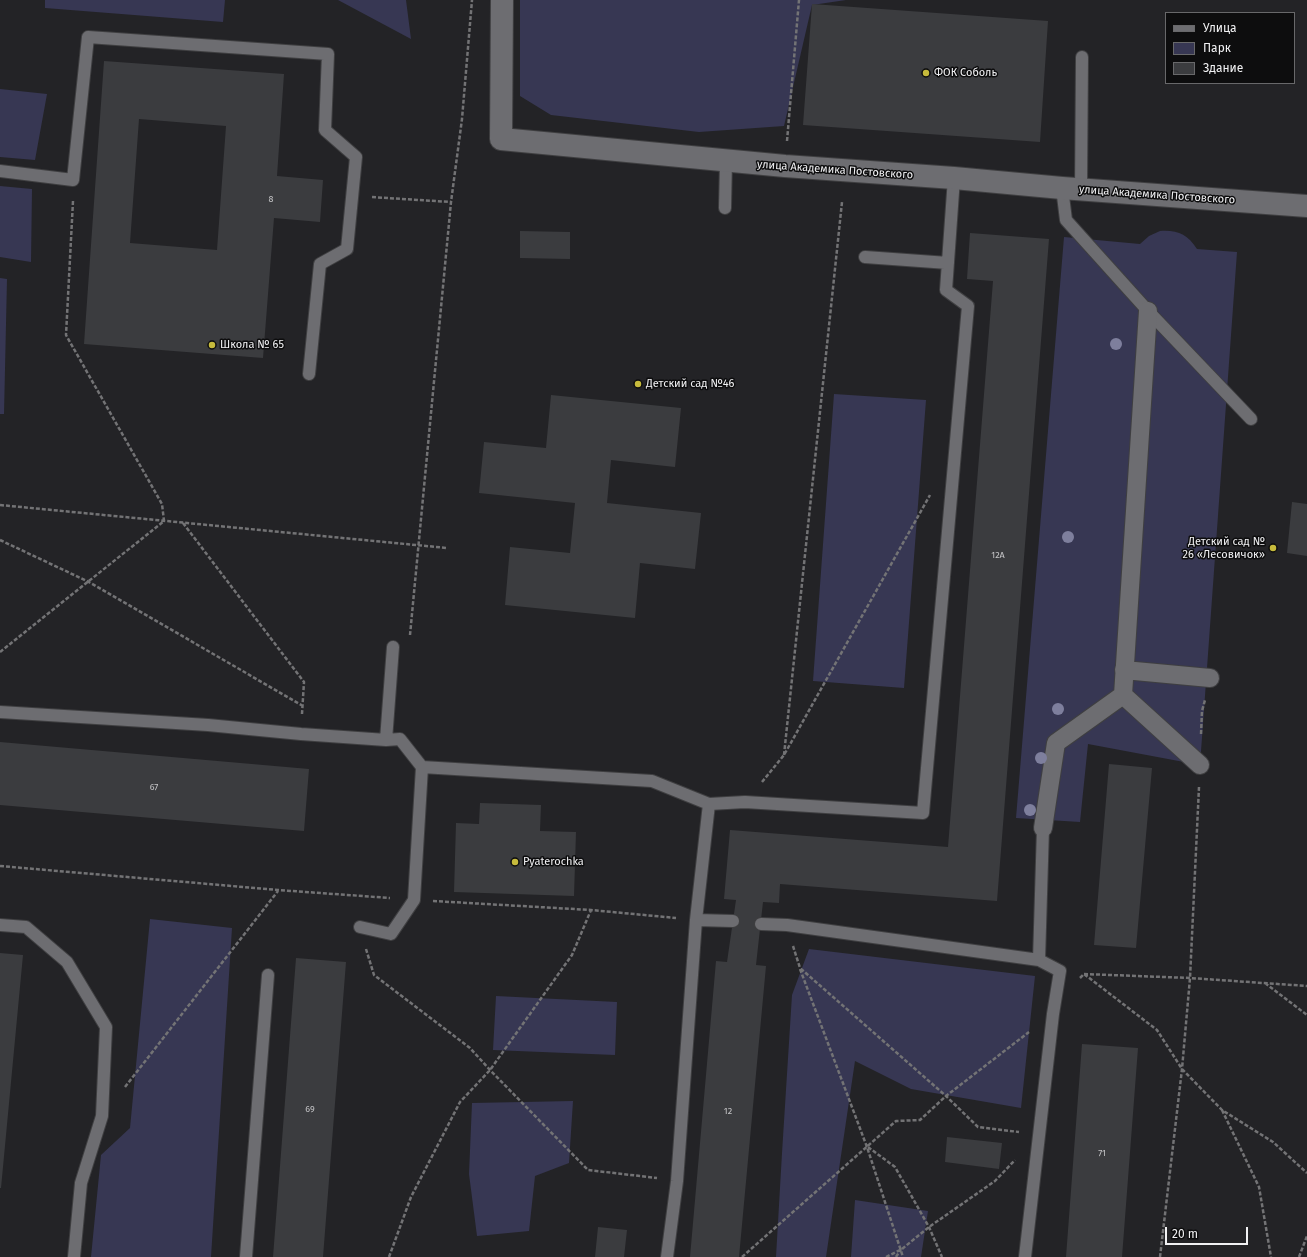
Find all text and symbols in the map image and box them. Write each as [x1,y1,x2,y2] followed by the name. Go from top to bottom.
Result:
[1165,12,1295,84] legend
[1203,21,1237,35] text: Улица
[1203,41,1231,55] text: Парк
[1203,61,1243,75] text: Здание
[934,66,997,80] place label: ФОК Соболь
[921,68,931,78] marker: ФОК Соболь
[756,158,914,182] street label: улица Академика Постовского
[1078,183,1236,207] street label: улица Академика Постовского
[269,194,273,204] house number: 8
[220,338,284,352] place label: Школа № 65
[207,340,217,350] marker: Школа № 65
[646,377,734,391] place label: Детский сад №46
[633,379,643,389] marker: Детский сад №46
[1183,535,1265,561] place label: Детский сад № 26 «Лесовичок»
[1268,543,1278,553] marker: Детский сад № 26 «Лесовичок»
[991,550,1005,560] house number: 12А
[150,782,158,792] house number: 67
[523,855,584,869] place label: Pyaterochka
[510,857,520,867] marker: Pyaterochka
[305,1104,315,1114] house number: 69
[724,1106,732,1116] house number: 12
[1098,1148,1106,1158] house number: 71
[1167,1219,1250,1245] scale bar
[1172,1227,1198,1241] text: 20 m

